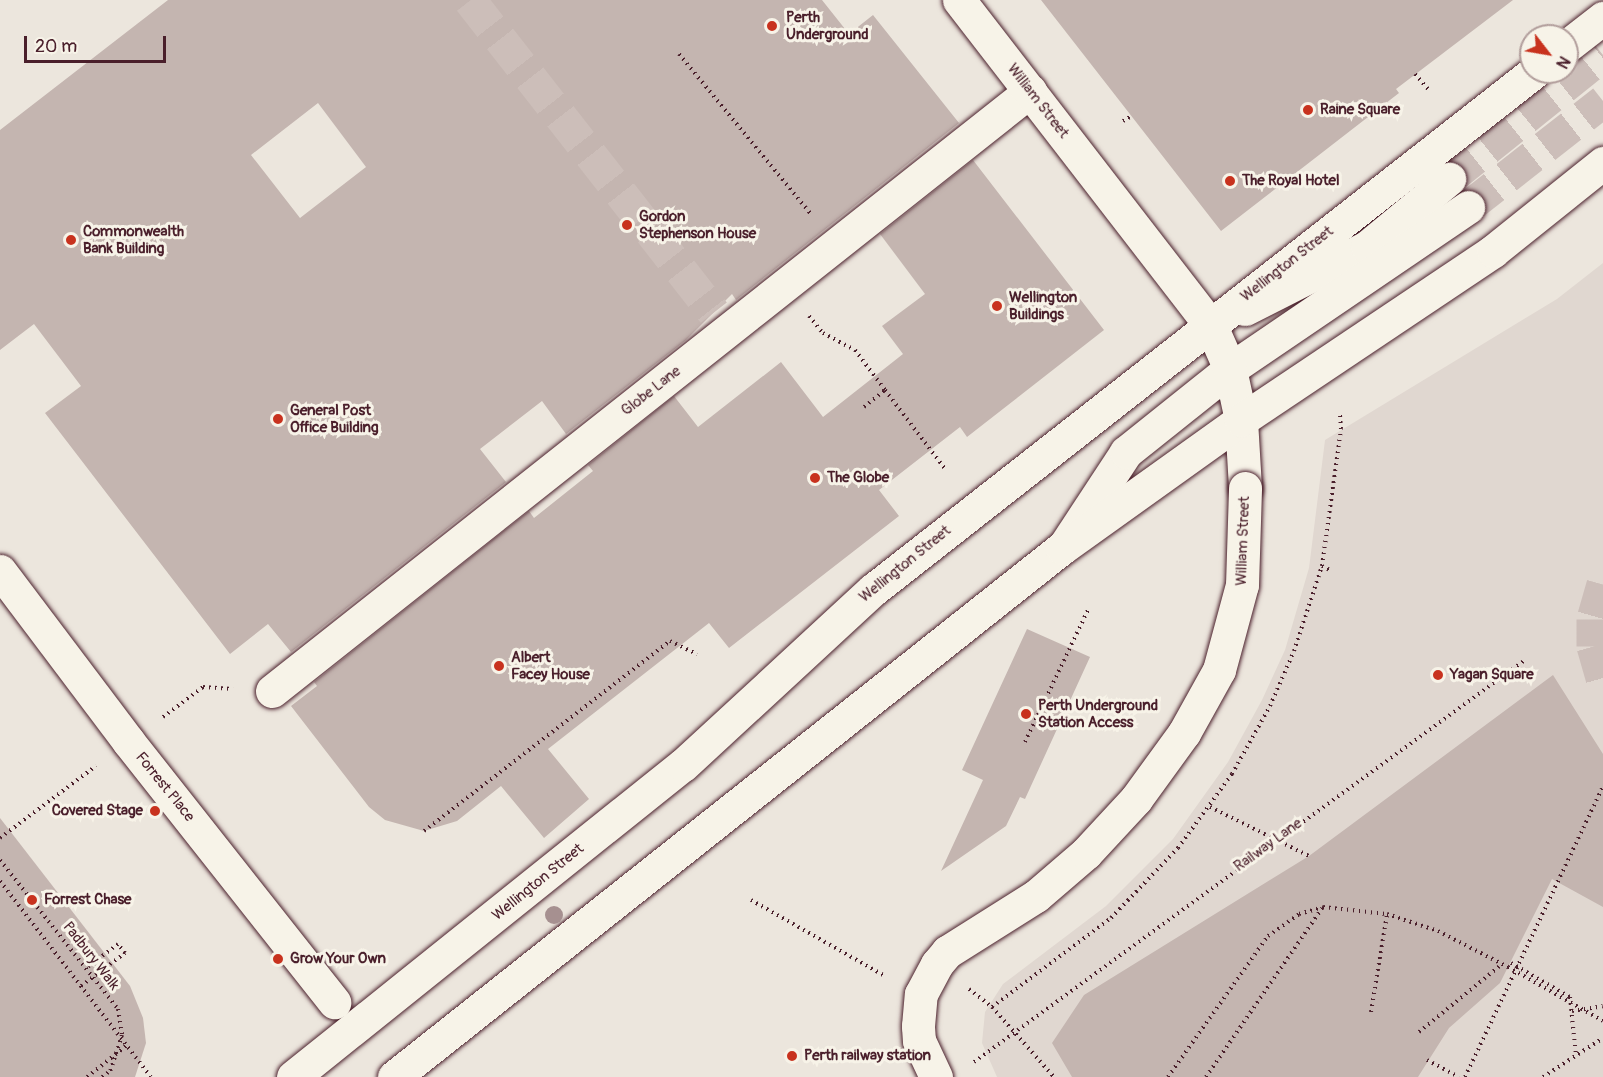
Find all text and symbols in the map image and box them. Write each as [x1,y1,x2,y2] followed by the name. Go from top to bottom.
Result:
[786,8,869,43] place label: Perth Underground
[763,17,781,35] marker: Perth Underground
[27,24,170,62] scale bar
[1519,24,1579,84] north arrow
[35,35,77,58] text: 20 m
[1551,52,1574,72] text: N
[1003,60,1073,142] street label: William Street
[1320,101,1400,119] place label: Raine Square
[1301,103,1315,117] marker: Raine Square
[1242,172,1340,190] place label: The Royal Hotel
[1223,174,1237,188] marker: The Royal Hotel
[639,207,756,242] place label: Gordon Stephenson House
[620,218,634,232] marker: Gordon Stephenson House
[83,222,184,257] place label: Commonwealth Bank Building
[1237,222,1337,306] street label: Wellington Street
[64,233,78,247] marker: Commonwealth Bank Building
[1009,288,1077,323] place label: Wellington Buildings
[990,299,1004,313] marker: Wellington Buildings
[618,362,684,420] street label: Globe Lane
[290,401,378,436] place label: General Post Office Building
[271,412,285,426] marker: General Post Office Building
[827,469,889,487] place label: The Globe
[808,471,822,485] marker: The Globe
[1232,496,1254,586] street label: William Street
[856,522,954,606] street label: Wellington Street
[511,648,590,683] place label: Albert Facey House
[492,659,506,673] marker: Albert Facey House
[1450,666,1534,684] place label: Yagan Square
[1431,668,1445,682] marker: Yagan Square
[1038,696,1158,731] place label: Perth Underground Station Access
[1019,707,1033,721] marker: Perth Underground Station Access
[132,749,198,825] street label: Forrest Place
[52,802,143,820] place label: Covered Stage
[148,804,162,818] marker: Covered Stage
[1231,814,1305,876] street label: Railway Lane
[489,840,587,924] street label: Wellington Street
[44,891,132,909] place label: Forrest Chase
[25,893,39,907] marker: Forrest Chase
[59,918,123,994] street label: Padbury Walk
[290,950,386,968] place label: Grow Your Own
[271,952,285,966] marker: Grow Your Own
[804,1047,931,1065] place label: Perth railway station
[785,1049,799,1063] marker: Perth railway station

